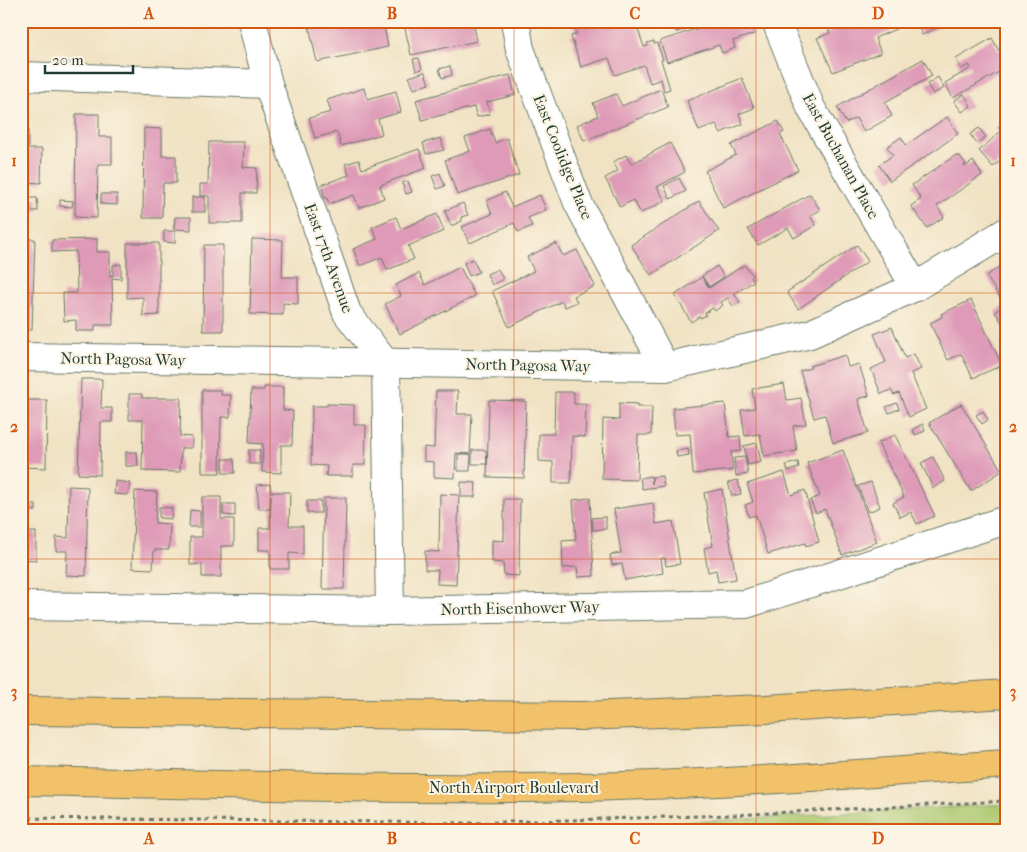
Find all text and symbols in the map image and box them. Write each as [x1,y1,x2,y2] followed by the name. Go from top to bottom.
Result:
[143,4,155,23] text: A
[387,4,397,23] text: B
[630,4,641,23] text: C
[872,4,884,23] text: D
[45,42,132,74] scale bar
[52,51,84,69] text: 20 m
[799,90,883,222] street label: East Buchanan Place
[529,92,597,222] street label: East Coolidge Place
[11,151,17,170] text: 1
[1010,151,1016,170] text: 1
[300,201,358,316] street label: East 17th Avenue
[60,348,186,370] street label: North Pagosa Way
[465,354,591,376] street label: North Pagosa Way
[10,417,18,436] text: 2
[1009,417,1017,436] text: 2
[440,597,600,619] street label: North Eisenhower Way
[11,682,17,702] text: 3
[1010,682,1016,702] text: 3
[429,778,599,797] street label: North Airport Boulevard
[143,829,155,848] text: A
[387,829,397,848] text: B
[630,829,641,848] text: C
[872,829,884,848] text: D

